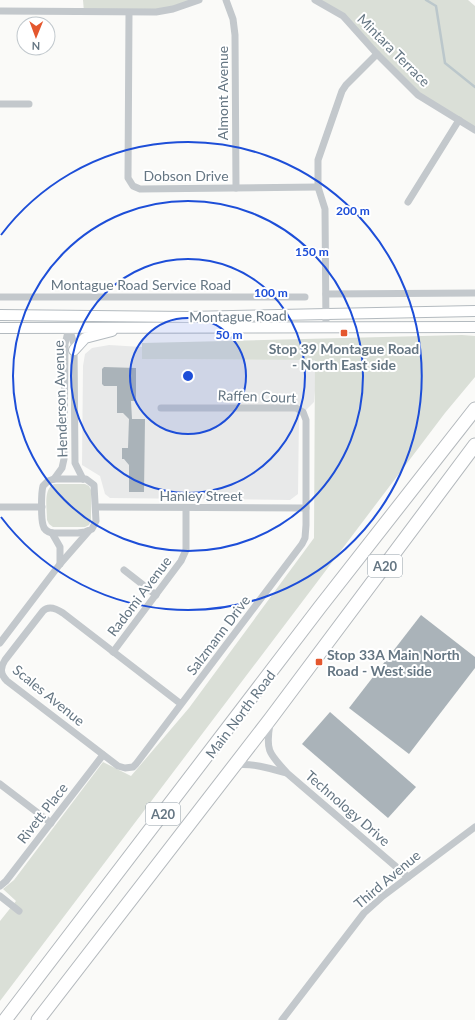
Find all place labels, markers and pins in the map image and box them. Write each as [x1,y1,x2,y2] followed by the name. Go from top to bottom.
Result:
[339,328,349,338] marker: Stop 39 Montague Road - North East side
[269,340,419,373] place label: Stop 39 Montague Road - North East side
[181,369,195,383] centre of rings
[327,646,460,679] place label: Stop 33A Main North Road - West side
[314,657,324,667] marker: Stop 33A Main North Road - West side

